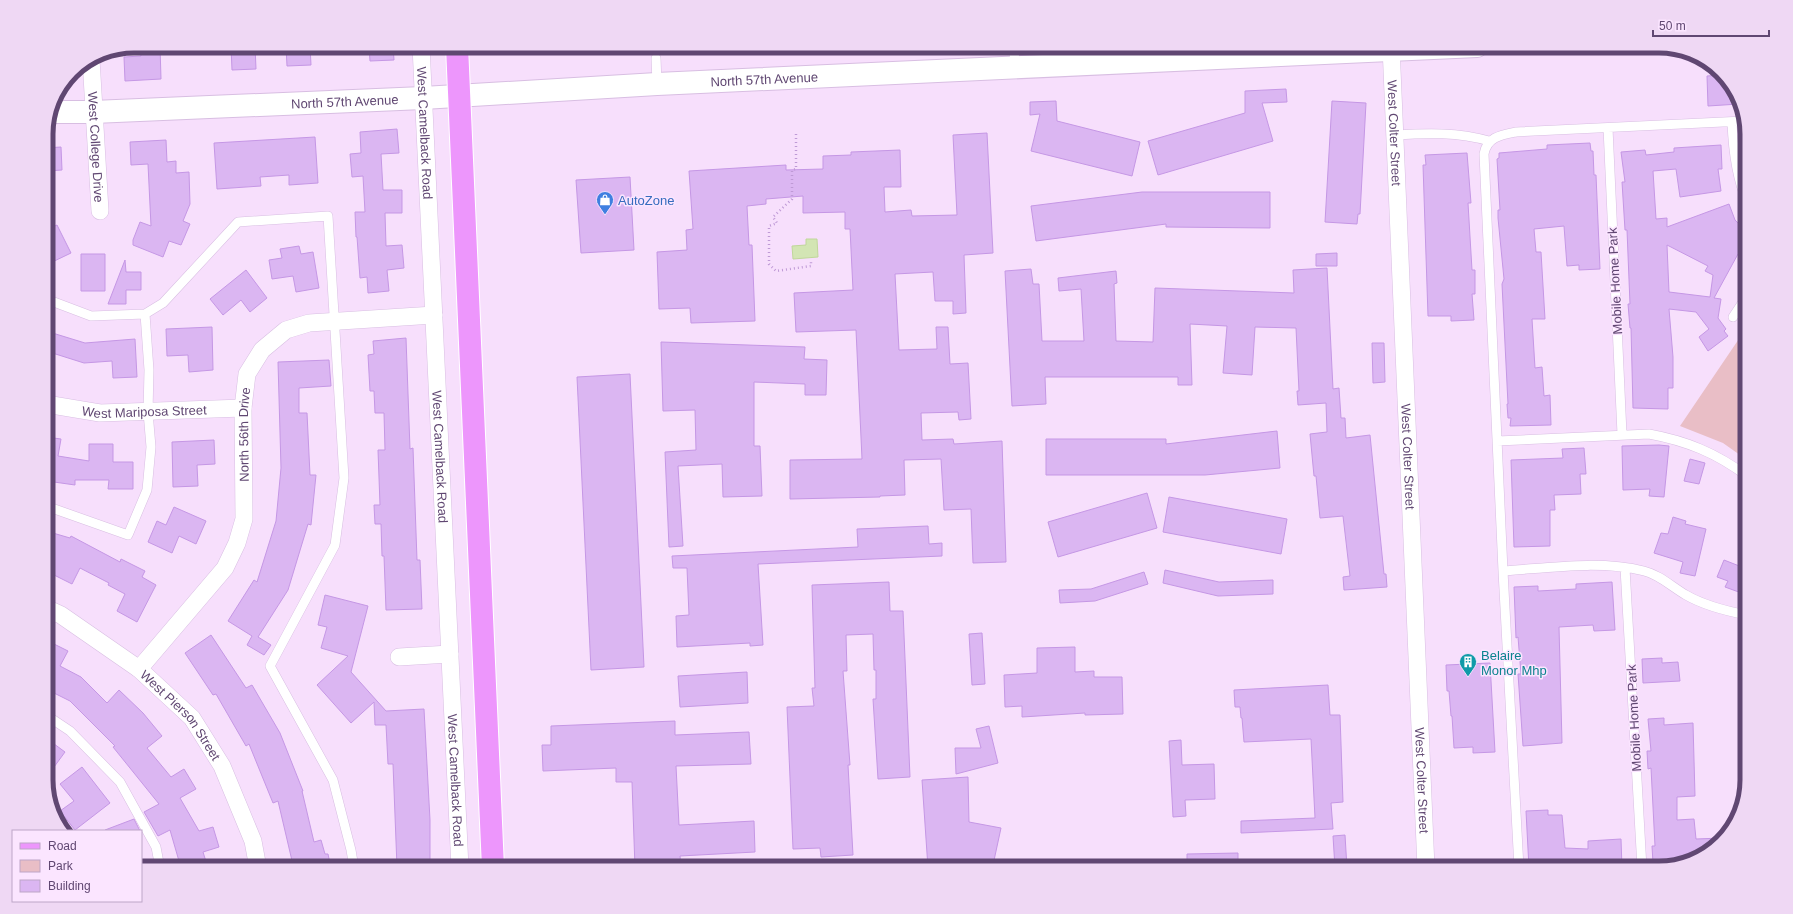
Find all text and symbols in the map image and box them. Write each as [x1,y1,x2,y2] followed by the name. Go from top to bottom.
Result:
[1653,12,1769,38] scale bar
[1659,19,1686,33] text: 50 m
[414,66,436,200] street label: West Camelback Road
[710,69,818,89] street label: North 57th Avenue
[1385,80,1404,187] street label: West Colter Street
[85,91,107,203] street label: West College Drive
[291,92,399,111] street label: North 57th Avenue
[595,190,615,215] shop icon: AutoZone
[618,193,674,208] place label: AutoZone
[1605,227,1625,335] street label: Mobile Home Park
[236,386,253,482] street label: North 56th Drive
[430,390,451,523] street label: West Camelback Road
[81,402,207,421] street label: West Mariposa Street
[1399,403,1418,510] street label: West Colter Street
[1481,648,1547,678] place label: Belaire Monor Mhp
[1458,652,1478,677] building icon: Belaire Monor Mhp
[1624,664,1644,772] street label: Mobile Home Park
[137,667,224,763] street label: West Pierson Street
[445,713,466,847] street label: West Camelback Road
[1413,727,1432,834] street label: West Colter Street
[12,830,142,902] legend
[48,839,77,853] text: Road
[48,859,74,873] text: Park
[48,879,91,893] text: Building

